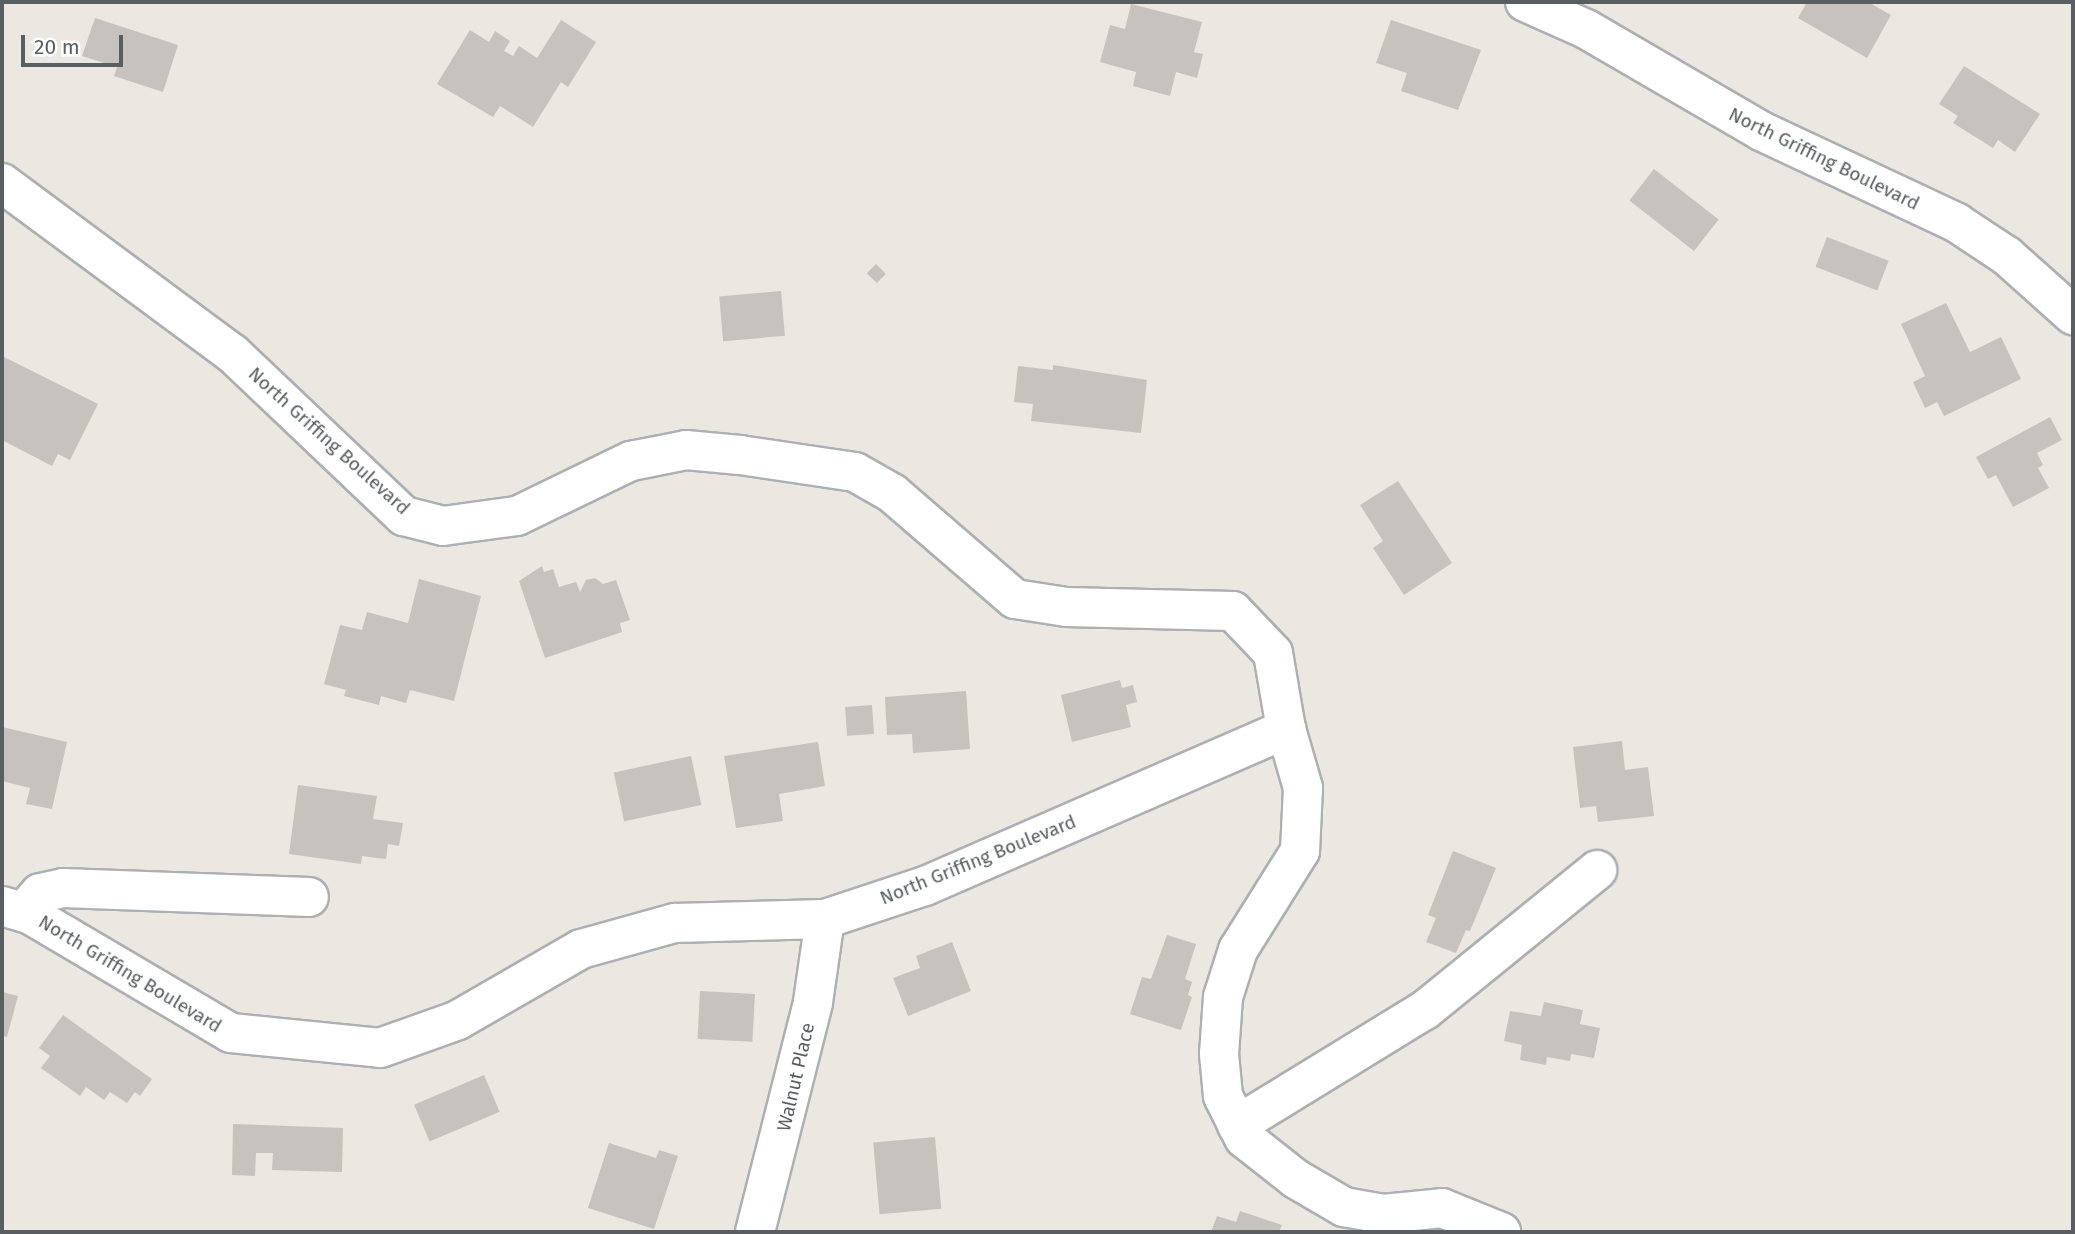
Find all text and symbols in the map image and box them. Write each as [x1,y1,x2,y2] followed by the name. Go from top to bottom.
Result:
[24,21,126,65] scale bar
[34,34,80,60] text: 20 m
[1725,103,1923,215] street label: North Griffing Boulevard
[244,362,414,520] street label: North Griffing Boulevard
[877,810,1079,910] street label: North Griffing Boulevard
[34,910,226,1038] street label: North Griffing Boulevard
[772,1021,820,1133] street label: Walnut Place

